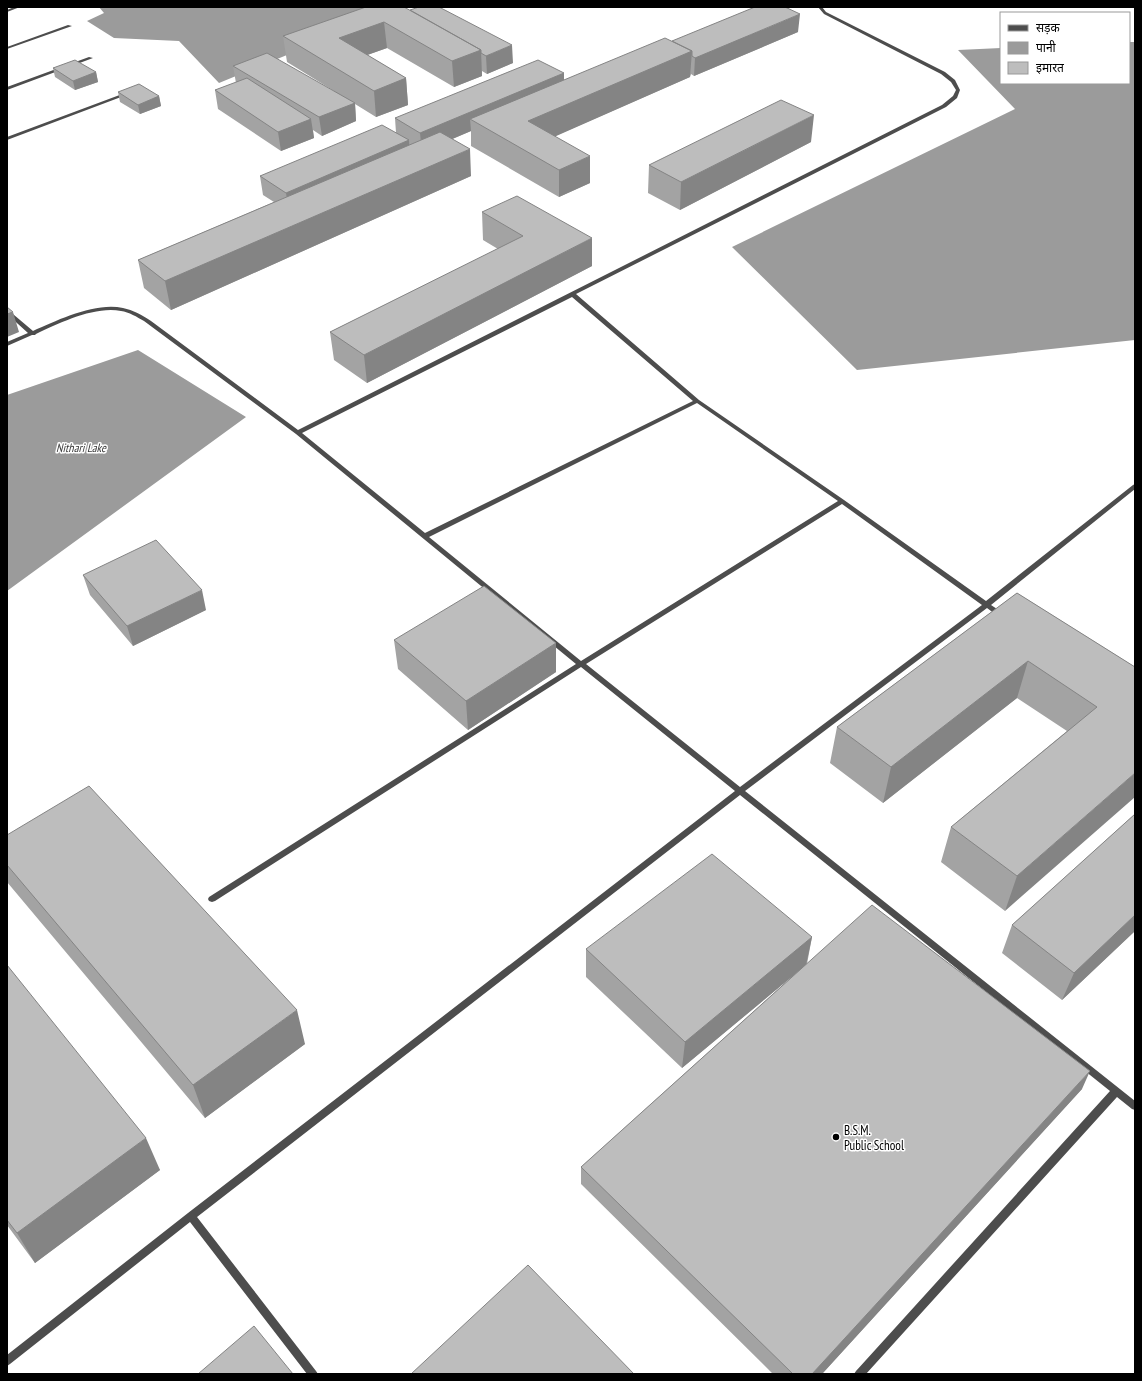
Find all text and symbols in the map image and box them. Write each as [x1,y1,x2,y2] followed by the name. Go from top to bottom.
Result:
[1000,12,1130,84] legend
[1036,20,1061,35] text: सड़क
[1036,40,1057,55] text: पानी
[1036,60,1065,75] text: इमारत
[56,440,107,455] water label: Nithari Lake
[844,1122,904,1154] place label: B.S.M. Public School
[831,1132,841,1142] marker: B.S.M. Public School

